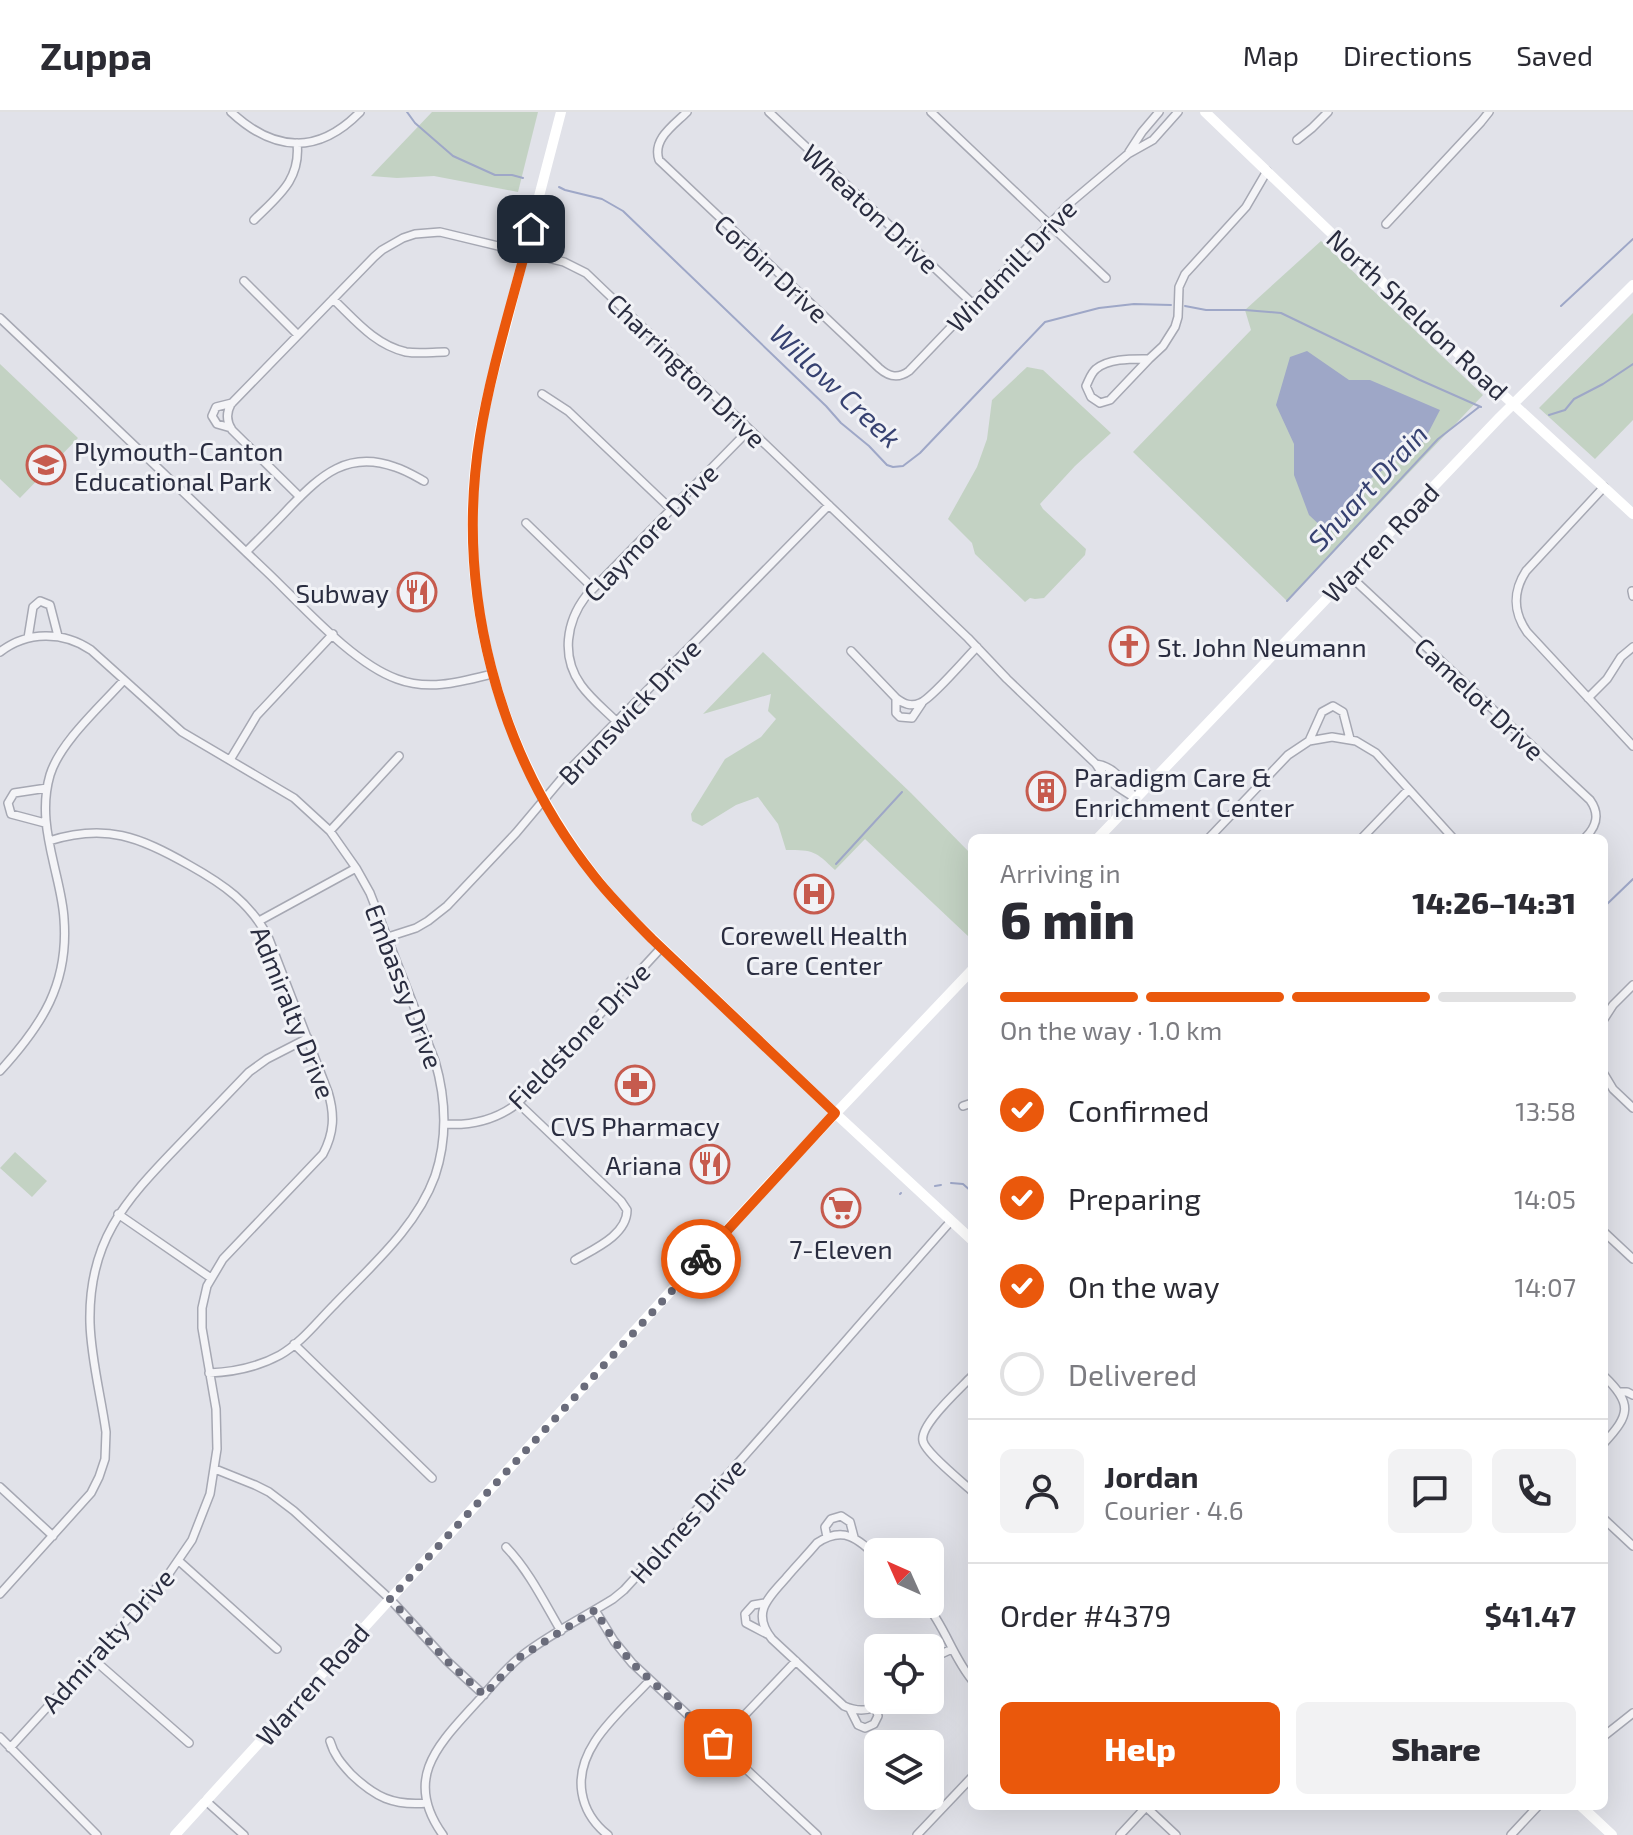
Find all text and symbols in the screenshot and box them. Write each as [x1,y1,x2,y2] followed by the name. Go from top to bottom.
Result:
[40,32,152,78] text: Zuppa
[1243,38,1299,72] text: Map
[1343,38,1472,72] text: Directions
[1516,38,1593,72] text: Saved
[796,137,946,279] street label: Wheaton Drive
[940,192,1082,338] street label: Windmill Drive
[497,195,565,263] pin
[509,207,553,251] icon: home
[709,208,835,328] street label: Corbin Drive
[1321,222,1515,406] street label: North Sheldon Road
[601,286,773,454] street label: Charrington Drive
[763,316,909,454] water label: Willow Creek
[1300,417,1434,557] water label: Shuart Drain
[74,435,283,496] place label: Plymouth-Canton Educational Park
[25,444,67,486] school or university icon: Plymouth-Canton Educational Park
[576,457,724,607] street label: Claymore Drive
[1315,476,1445,608] street label: Warren Road
[396,571,438,613] restaurant icon: Subway
[295,577,389,608] place label: Subway
[1108,625,1150,667] church icon: St. John Neumann
[1409,630,1551,766] street label: Camelot Drive
[1157,631,1367,662] place label: St. John Neumann
[552,632,706,790] street label: Brunswick Drive
[1074,761,1294,822] place label: Paradigm Care & Enrichment Center
[1025,770,1067,812] building icon: Paradigm Care & Enrichment Center
[1000,857,1121,888] text: Arriving in
[793,873,835,915] hospital icon: Corewell Health Care Center
[1412,884,1576,920] text: 14:26–14:31
[1000,887,1135,949] text: 6 min
[359,899,451,1073] street label: Embassy Drive
[720,919,908,980] place label: Corewell Health Care Center
[245,921,343,1103] street label: Admiralty Drive
[500,955,656,1115] street label: Fieldstone Drive
[1000,1014,1222,1045] text: On the way · 1.0 km
[614,1064,656,1106] pharmacy icon: CVS Pharmacy
[1000,1088,1044,1132] icon: check
[1068,1092,1209,1128] text: Confirmed
[1515,1095,1576,1126] text: 13:58
[550,1110,720,1141] place label: CVS Pharmacy
[689,1143,731,1185] restaurant icon: Ariana
[605,1149,682,1180] place label: Ariana
[1000,1176,1044,1220] icon: check
[1068,1180,1201,1216] text: Preparing
[1514,1183,1576,1214] text: 14:05
[820,1187,862,1229] supermarket icon: 7-Eleven
[661,1219,741,1299] courier
[789,1233,893,1264] place label: 7-Eleven
[679,1237,723,1281] icon: bike
[1000,1264,1044,1308] icon: check
[1068,1268,1220,1304] text: On the way
[1515,1271,1576,1302] text: 14:07
[1068,1356,1197,1392] text: Delivered
[1000,1449,1084,1533] button: person
[1388,1449,1472,1533] button: chat
[1492,1449,1576,1533] button: phone
[623,1451,751,1589] street label: Holmes Drive
[1104,1458,1199,1494] text: Jordan
[1104,1494,1244,1525] text: Courier · 4.6
[864,1538,944,1618] north arrow
[864,1538,944,1810] map controls
[34,1562,180,1718] street label: Admiralty Drive
[1000,1597,1171,1633] text: Order #4379
[1484,1597,1576,1633] text: $41.47
[249,1616,375,1752] street label: Warren Road
[864,1634,944,1714] button: locate
[1000,1702,1280,1794] button: Help
[1296,1702,1576,1794] button: Share
[684,1709,752,1777] pin
[696,1721,740,1765] icon: bag
[864,1730,944,1810] button: layers

